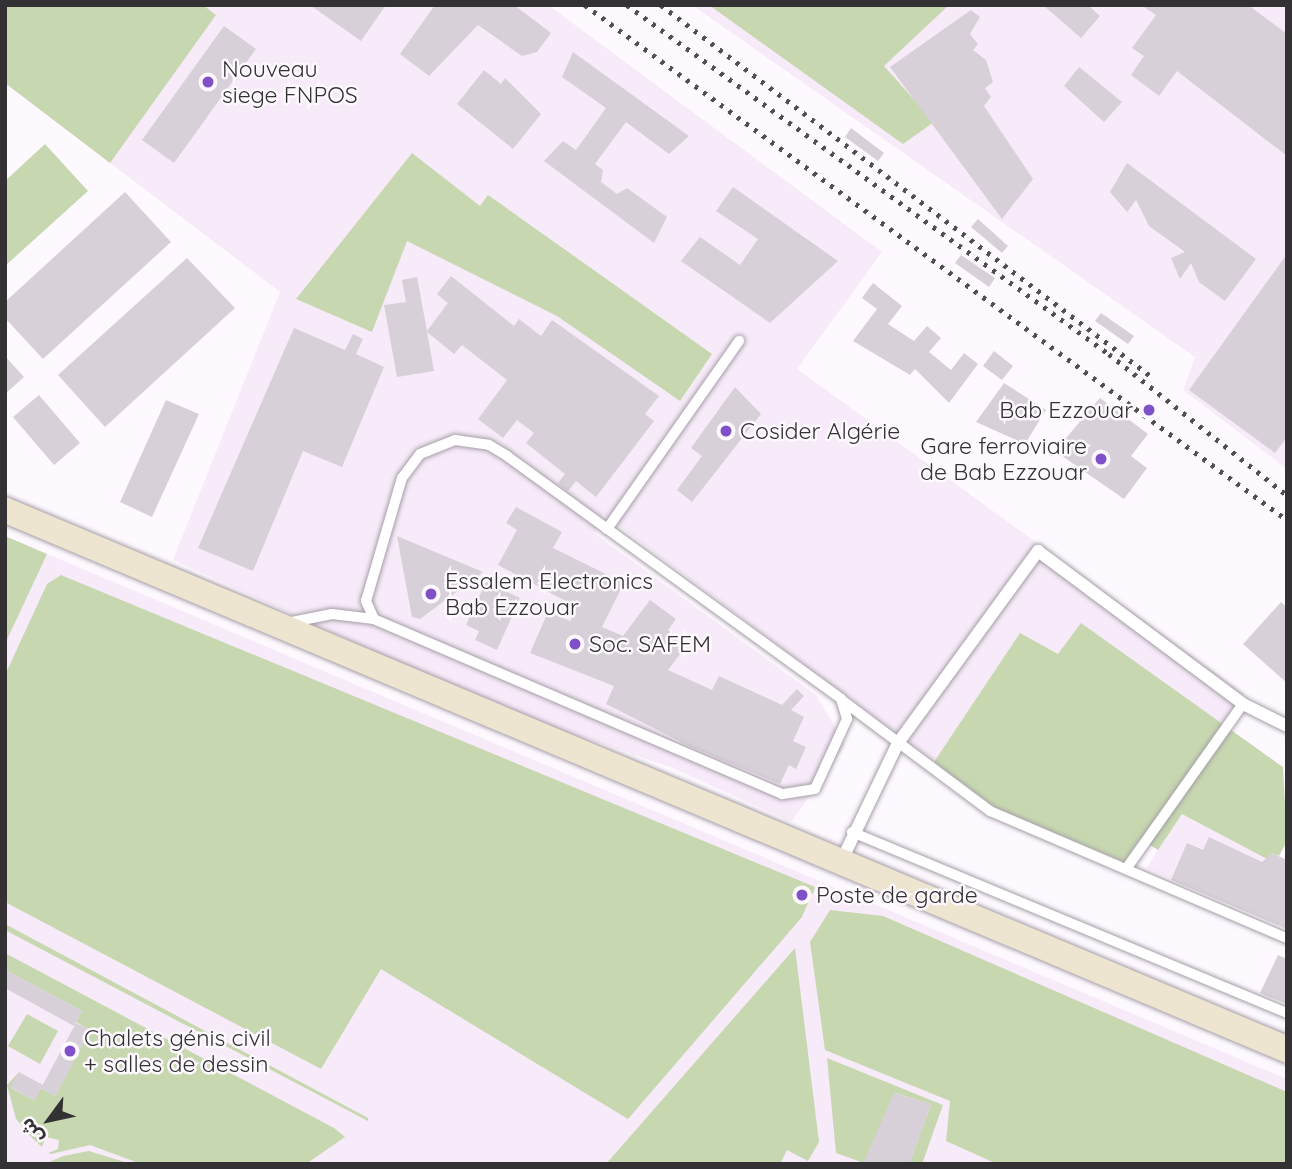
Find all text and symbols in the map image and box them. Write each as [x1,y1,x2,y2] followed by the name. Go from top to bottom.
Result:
[222,55,358,109] place label: Nouveau siege FNPOS
[200,74,216,90] marker: Nouveau siege FNPOS
[999,396,1133,424] place label: Bab Ezzouar
[1139,400,1159,420] marker: Bab Ezzouar
[740,417,900,445] place label: Cosider Algérie
[718,423,734,439] marker: Cosider Algérie
[920,432,1087,486] place label: Gare ferroviaire de Bab Ezzouar
[1093,451,1109,467] marker: Gare ferroviaire de Bab Ezzouar
[445,567,653,621] place label: Essalem Electronics Bab Ezzouar
[423,586,439,602] marker: Essalem Electronics Bab Ezzouar
[589,630,711,658] place label: Soc. SAFEM
[567,636,583,652] marker: Soc. SAFEM
[816,881,978,909] place label: Poste de garde
[794,887,810,903] marker: Poste de garde
[84,1024,271,1078] place label: Chalets génis civil + salles de dessin
[62,1043,78,1059] marker: Chalets génis civil + salles de dessin
[14,1085,84,1155] north arrow
[14,1114,49,1149] text: ش

